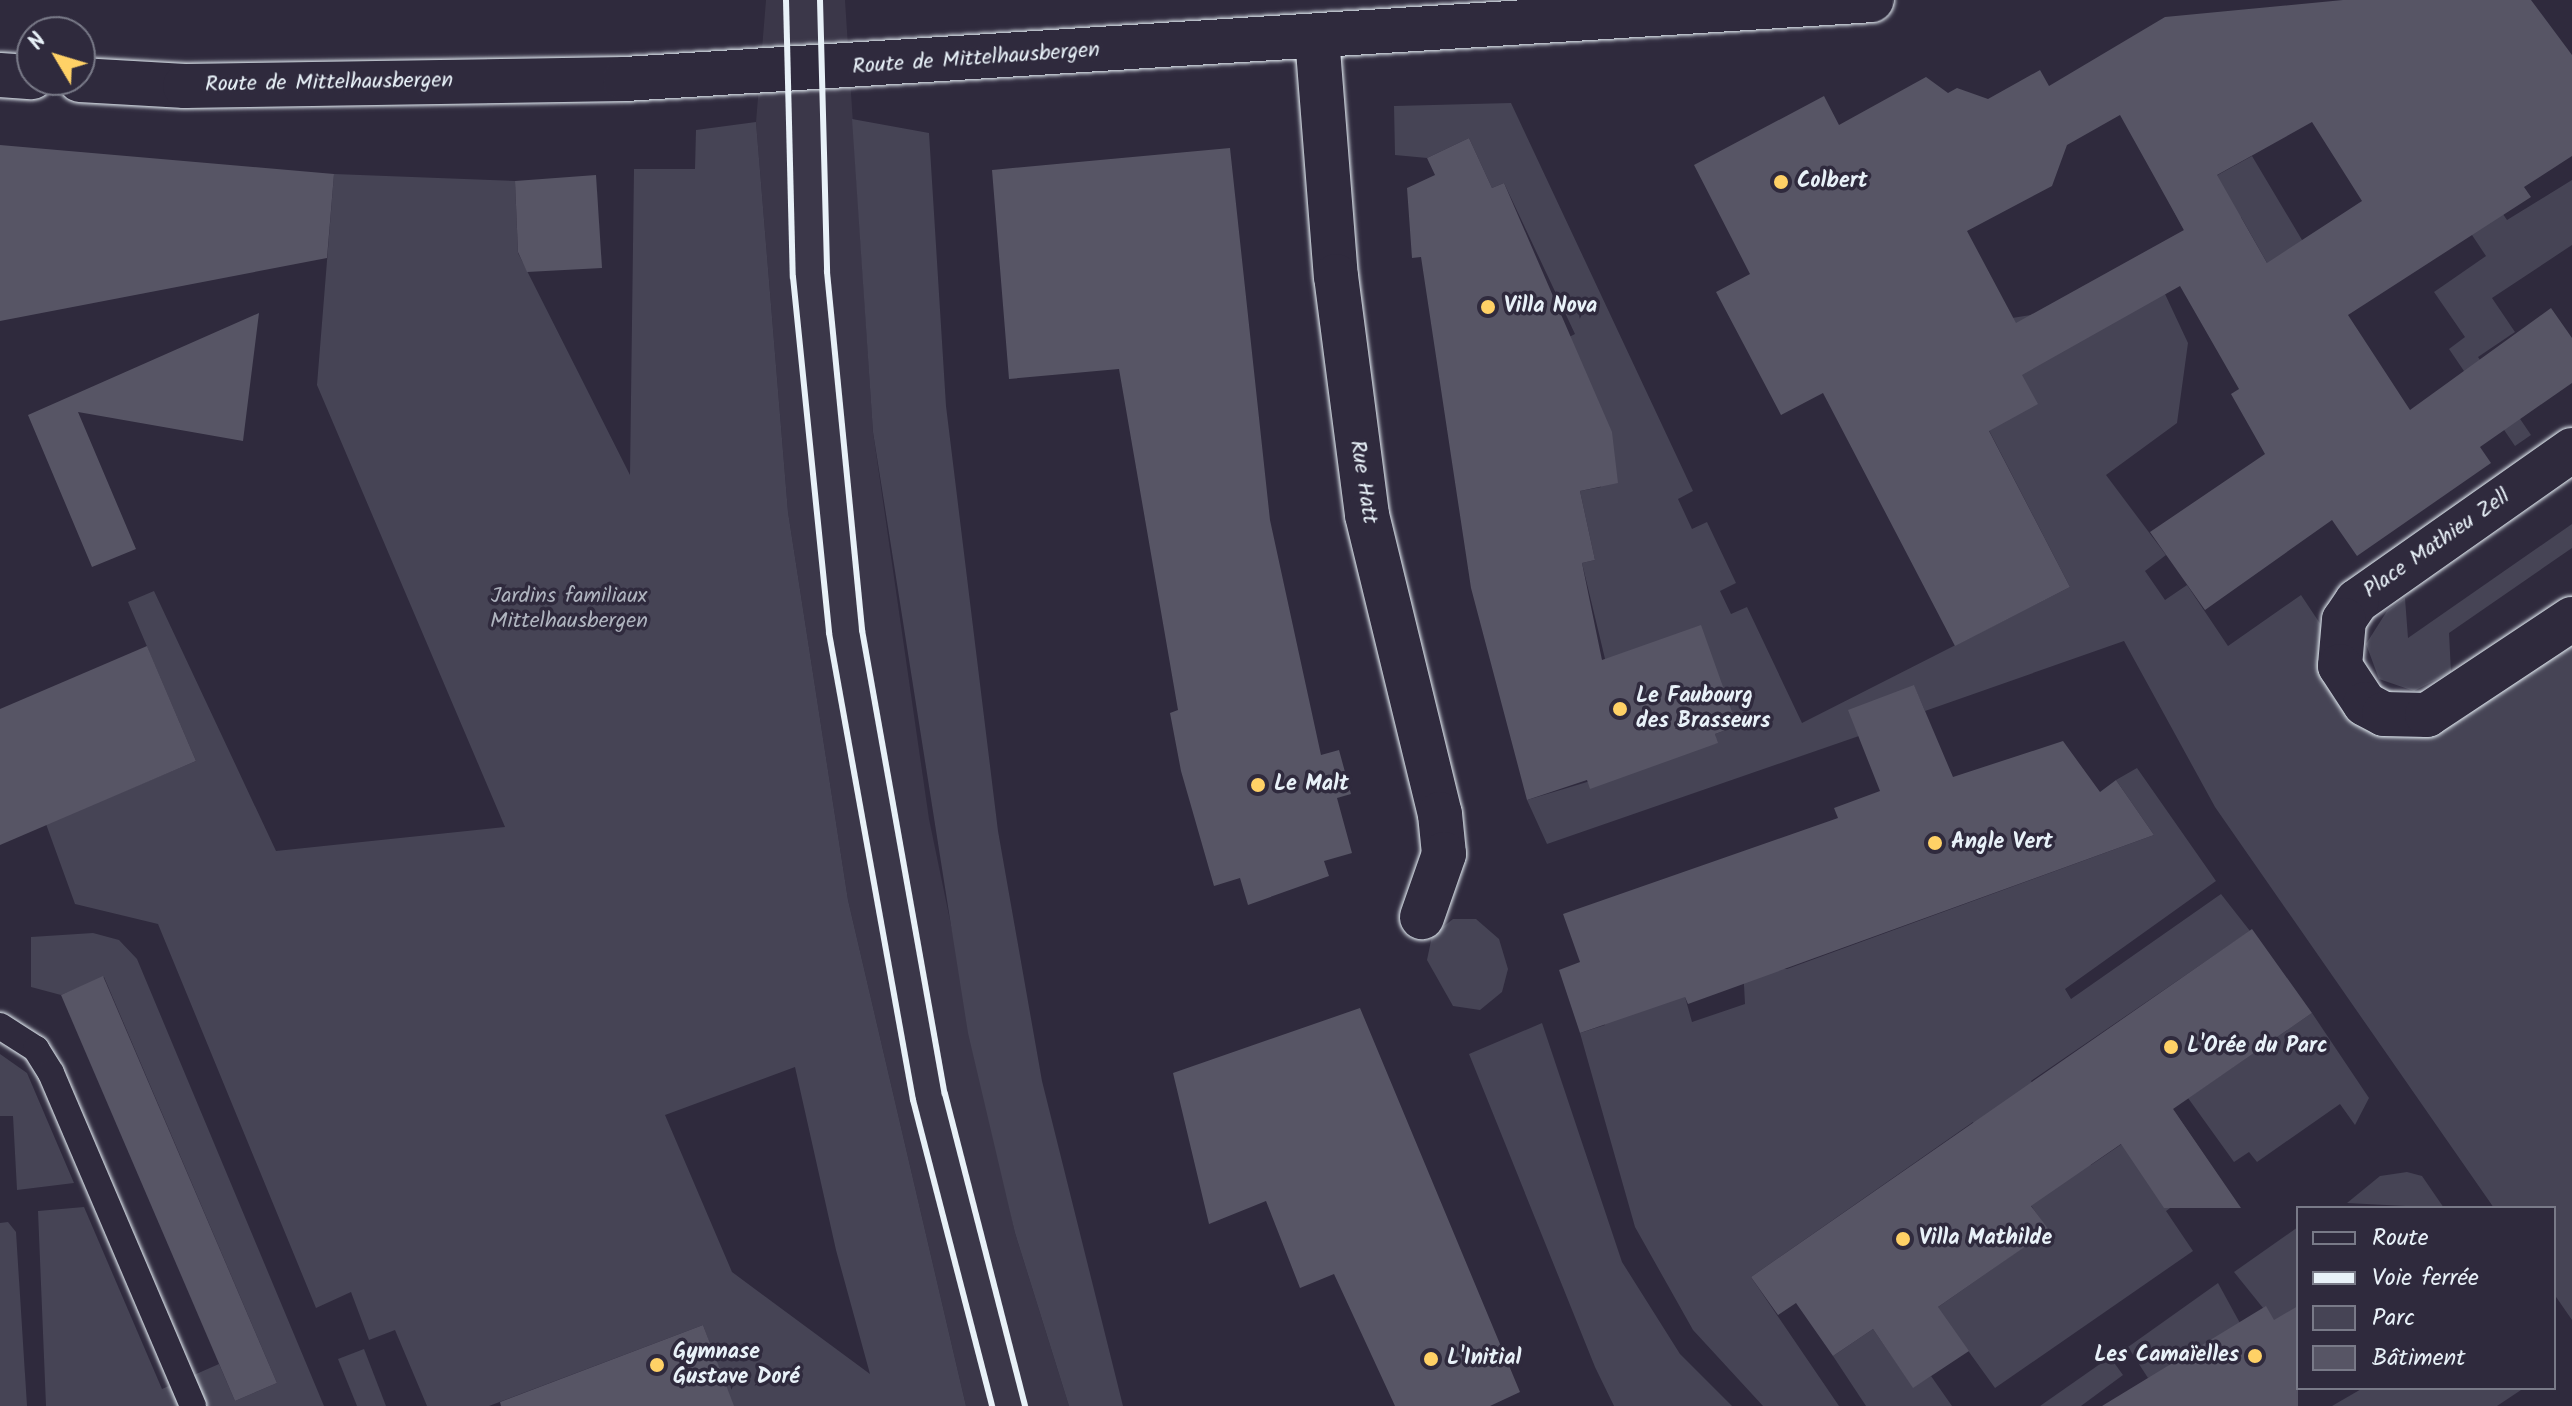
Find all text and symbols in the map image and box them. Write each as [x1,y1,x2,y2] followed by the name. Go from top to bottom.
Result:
[16,16,96,96] north arrow
[20,26,56,58] text: N
[851,37,1101,81] street label: Route de Mittelhausbergen
[205,68,453,98] street label: Route de Mittelhausbergen
[1797,169,1868,195] place label: Colbert
[1772,173,1790,191] marker: Colbert
[1504,294,1597,320] place label: Villa Nova
[1479,298,1497,316] marker: Villa Nova
[1343,438,1383,526] street label: Rue Hatt
[2359,484,2515,604] street label: Place Mathieu Zell
[490,583,648,634] park label: Jardins familiaux Mittelhausbergen
[1636,683,1770,734] place label: Le Faubourg des Brasseurs
[1611,700,1629,718] marker: Le Faubourg des Brasseurs
[1274,772,1349,798] place label: Le Malt
[1249,776,1267,794] marker: Le Malt
[1951,830,2053,856] place label: Angle Vert
[1926,834,1944,852] marker: Angle Vert
[2187,1034,2328,1060] place label: L'Orée du Parc
[2162,1038,2180,1056] marker: L'Orée du Parc
[2296,1206,2556,1390] legend
[2372,1219,2429,1258] text: Route
[1919,1226,2052,1252] place label: Villa Mathilde
[1894,1230,1912,1248] marker: Villa Mathilde
[2372,1259,2479,1298] text: Voie ferrée
[2372,1299,2415,1338] text: Parc
[673,1339,799,1390] place label: Gymnase Gustave Doré
[2372,1339,2466,1378] text: Bâtiment
[2094,1343,2239,1369] place label: Les Camaïelles
[1447,1346,1521,1372] place label: L'Initial
[2246,1347,2264,1365] marker: Les Camaïelles
[1422,1350,1440,1368] marker: L'Initial
[648,1356,666,1374] marker: Gymnase Gustave Doré

